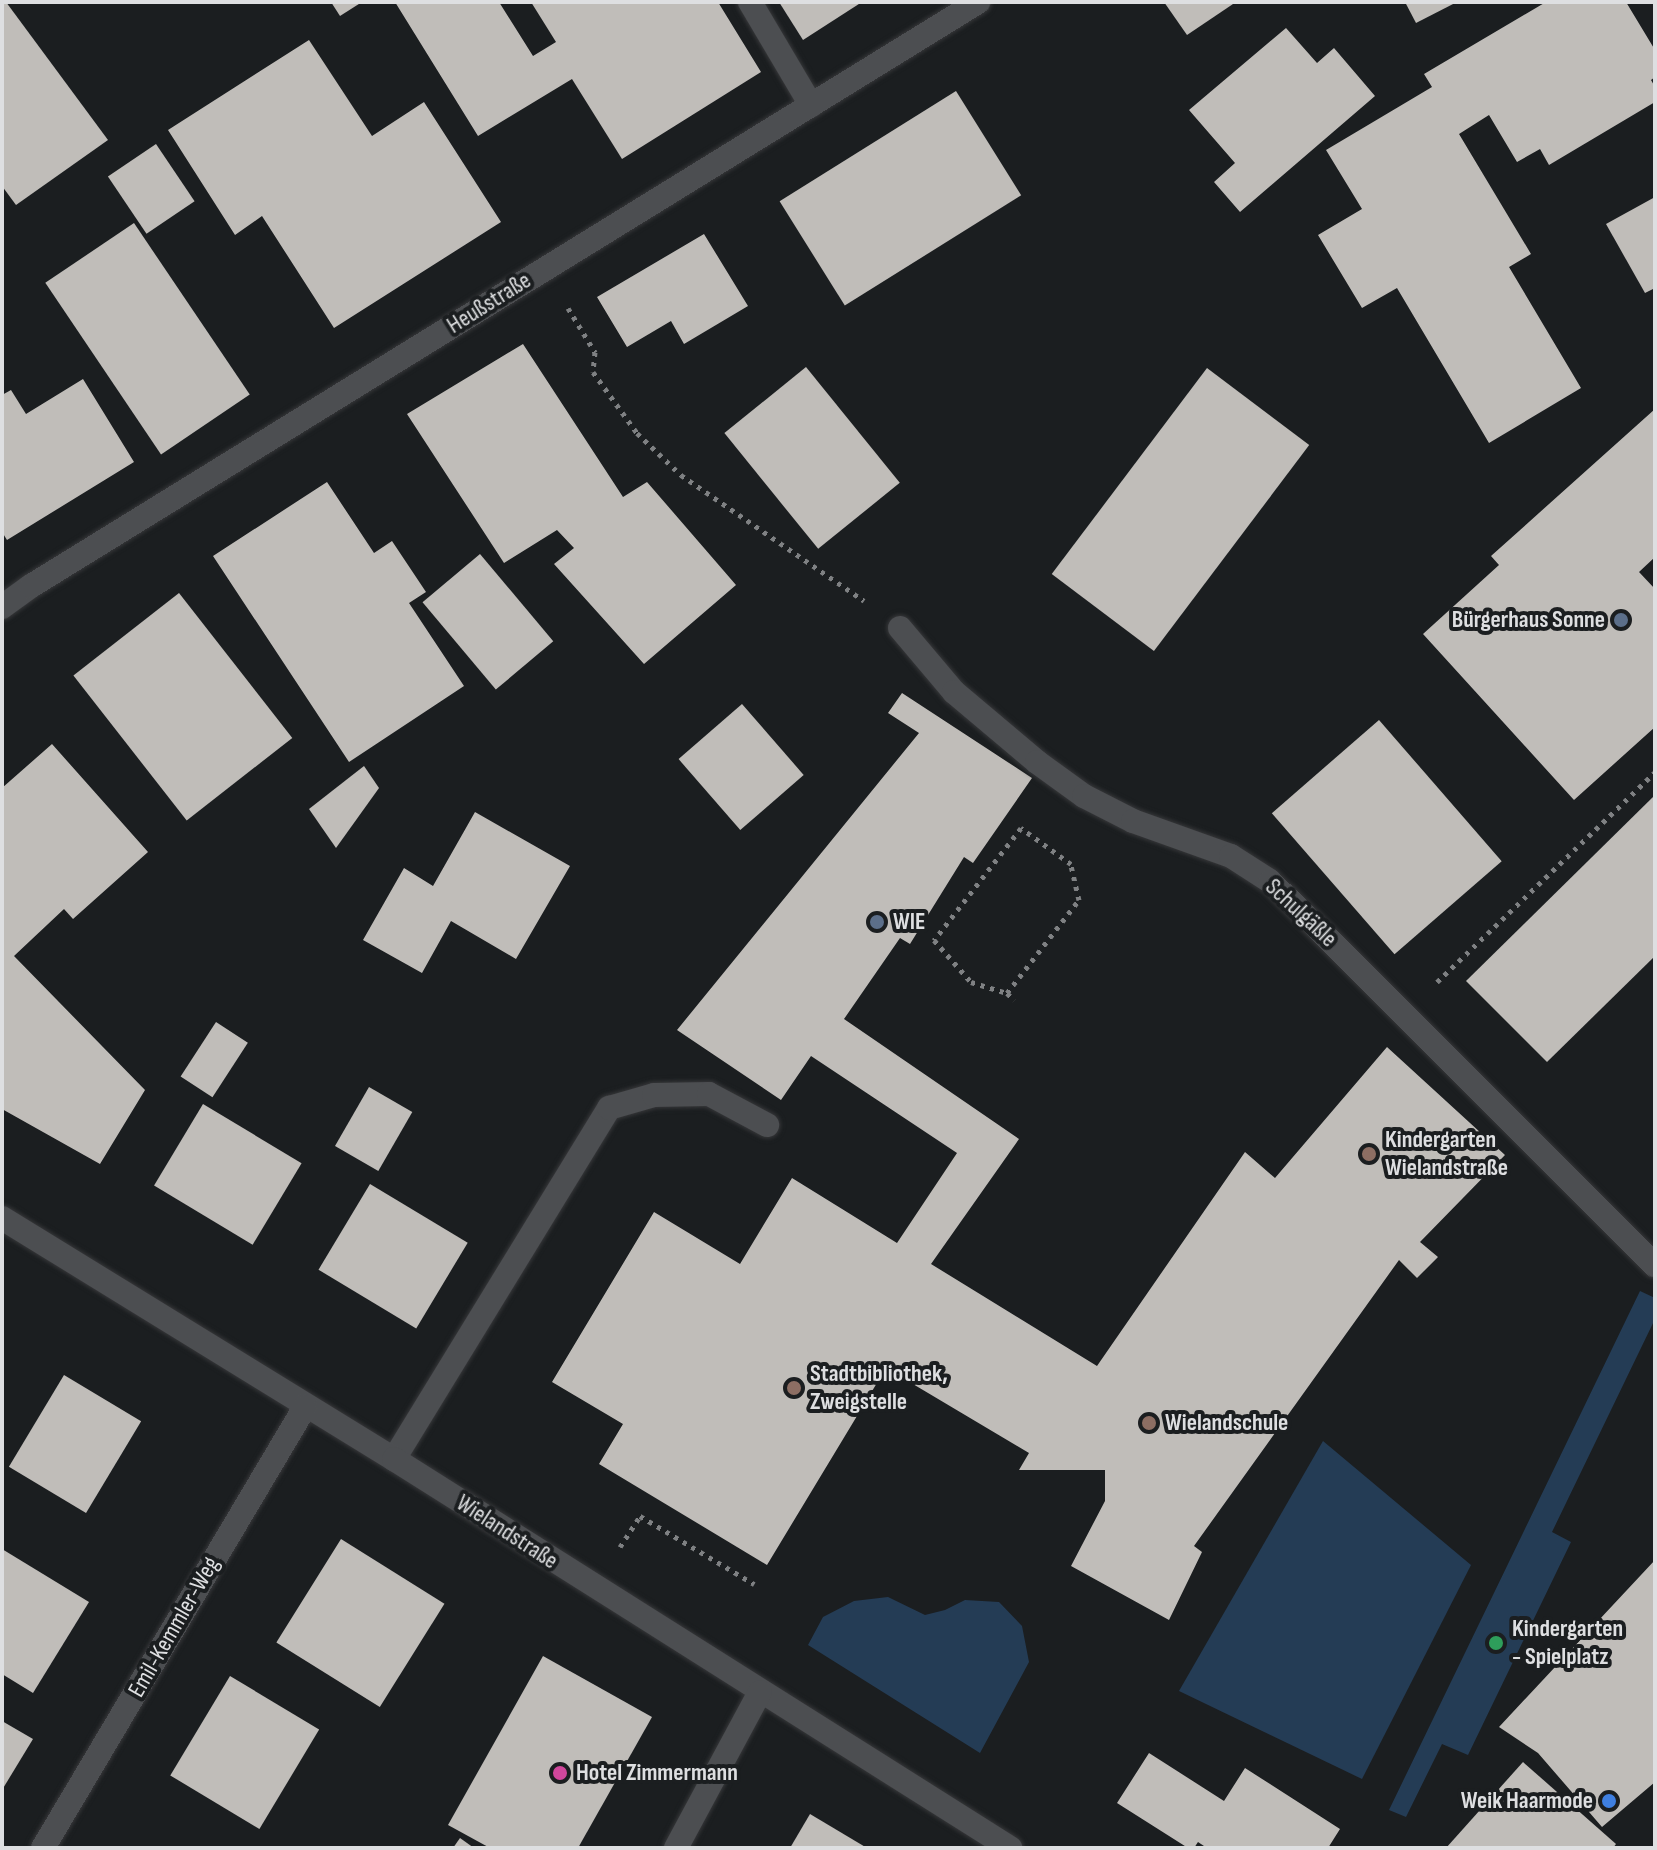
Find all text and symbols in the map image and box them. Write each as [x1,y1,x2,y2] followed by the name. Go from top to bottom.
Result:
[442,266,536,340] street label: Heußstraße
[1452,606,1605,634] place label: Bürgerhaus Sonne
[1612,611,1630,629] marker: Bürgerhaus Sonne
[1259,873,1343,953] street label: Schulgäßle
[893,908,925,936] place label: WIE
[868,913,886,931] marker: WIE
[1385,1126,1508,1182] place label: Kindergarten Wielandstraße
[1360,1145,1378,1163] marker: Kindergarten Wielandstraße
[810,1360,948,1416] place label: Stadtbibliothek, Zweigstelle
[785,1379,803,1397] marker: Stadtbibliothek, Zweigstelle
[1165,1409,1288,1437] place label: Wielandschule
[1140,1414,1158,1432] marker: Wielandschule
[451,1489,563,1575] street label: Wielandstraße
[122,1552,226,1702] street label: Emil-Kemmler-Weg
[1512,1615,1623,1671] place label: Kindergarten - Spielplatz
[1487,1634,1505,1652] marker: Kindergarten - Spielplatz
[576,1759,738,1787] place label: Hotel Zimmermann
[551,1764,569,1782] marker: Hotel Zimmermann
[1461,1787,1593,1815] place label: Weik Haarmode
[1600,1792,1618,1810] marker: Weik Haarmode

